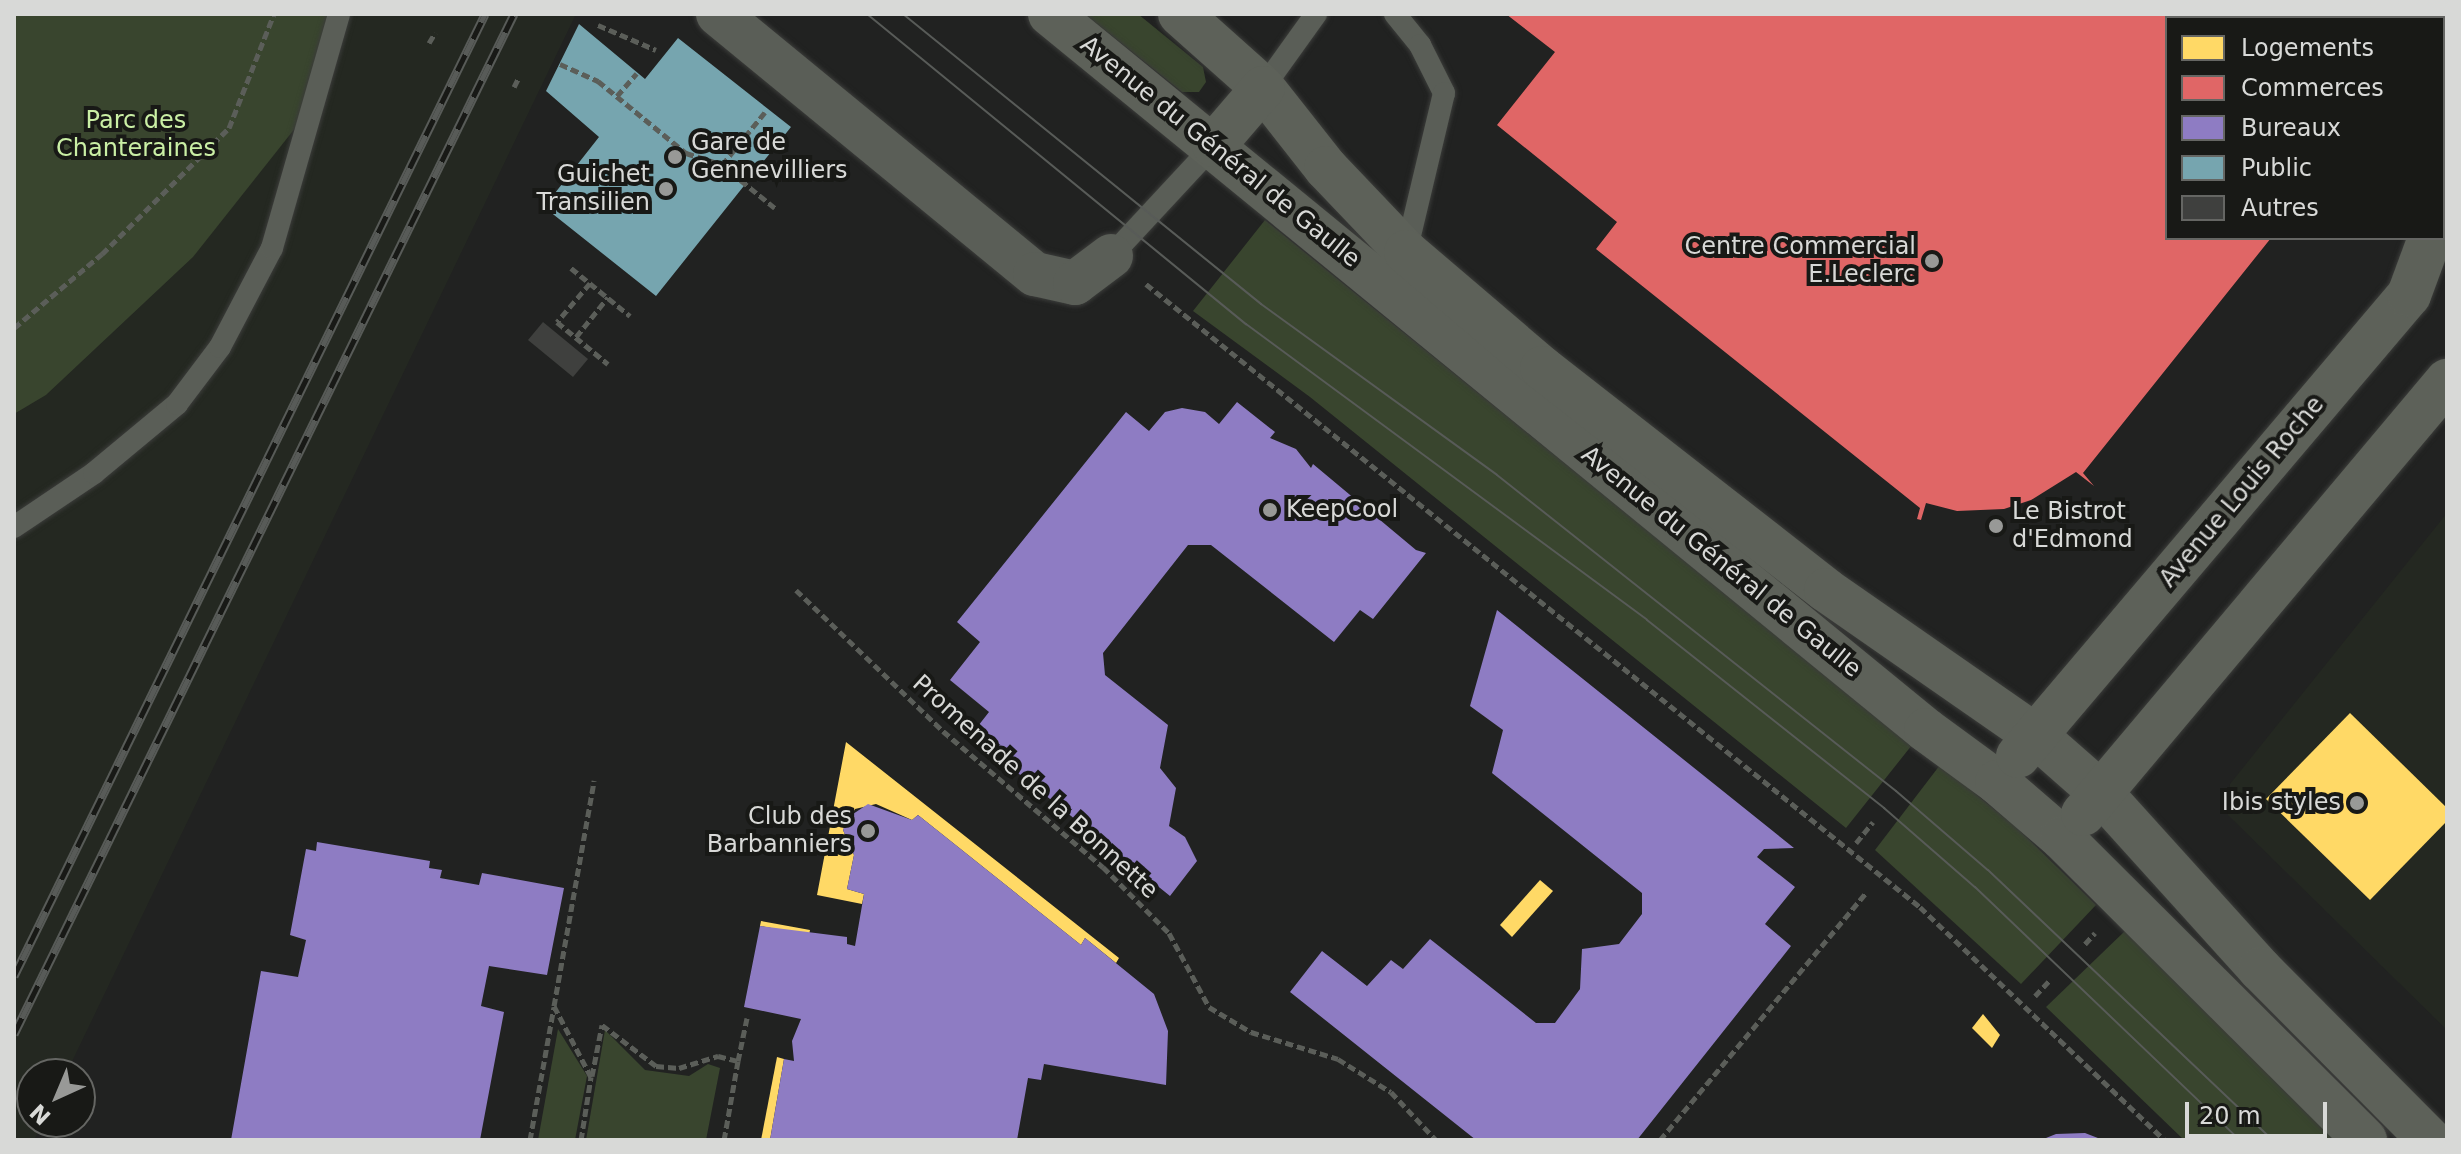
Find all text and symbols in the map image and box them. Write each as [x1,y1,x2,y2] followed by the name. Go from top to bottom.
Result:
[2165,16,2445,240] legend
[1074,30,1366,274] street label: Avenue du Général de Gaulle
[2241,34,2374,62] text: Logements
[2241,74,2384,102] text: Commerces
[56,107,216,163] park label: Parc des Chanteraines
[2241,114,2341,142] text: Bureaux
[691,129,848,185] place label: Gare de Gennevilliers
[666,148,684,166] marker: Gare de Gennevilliers
[2241,154,2312,182] text: Public
[537,161,650,217] place label: Guichet Transilien
[657,180,675,198] marker: Guichet Transilien
[2241,194,2319,222] text: Autres
[1685,233,1916,289] place label: Centre Commercial E.Leclerc
[1923,252,1941,270] marker: Centre Commercial E.Leclerc
[2154,391,2330,593] street label: Avenue Louis Roche
[1575,440,1867,684] street label: Avenue du Général de Gaulle
[1286,496,1398,524] place label: KeepCool
[2012,498,2133,554] place label: Le Bistrot d'Edmond
[1261,501,1279,519] marker: KeepCool
[1987,517,2005,535] marker: Le Bistrot d'Edmond
[906,669,1164,905] street label: Promenade de la Bonnette
[2222,789,2341,817] place label: Ibis styles
[2348,794,2366,812] marker: Ibis styles
[707,803,852,859] place label: Club des Barbanniers
[859,822,877,840] marker: Club des Barbanniers
[16,1058,96,1138] north arrow
[2189,1086,2331,1136] scale bar
[25,1099,56,1130] text: N
[2199,1102,2261,1130] text: 20 m

